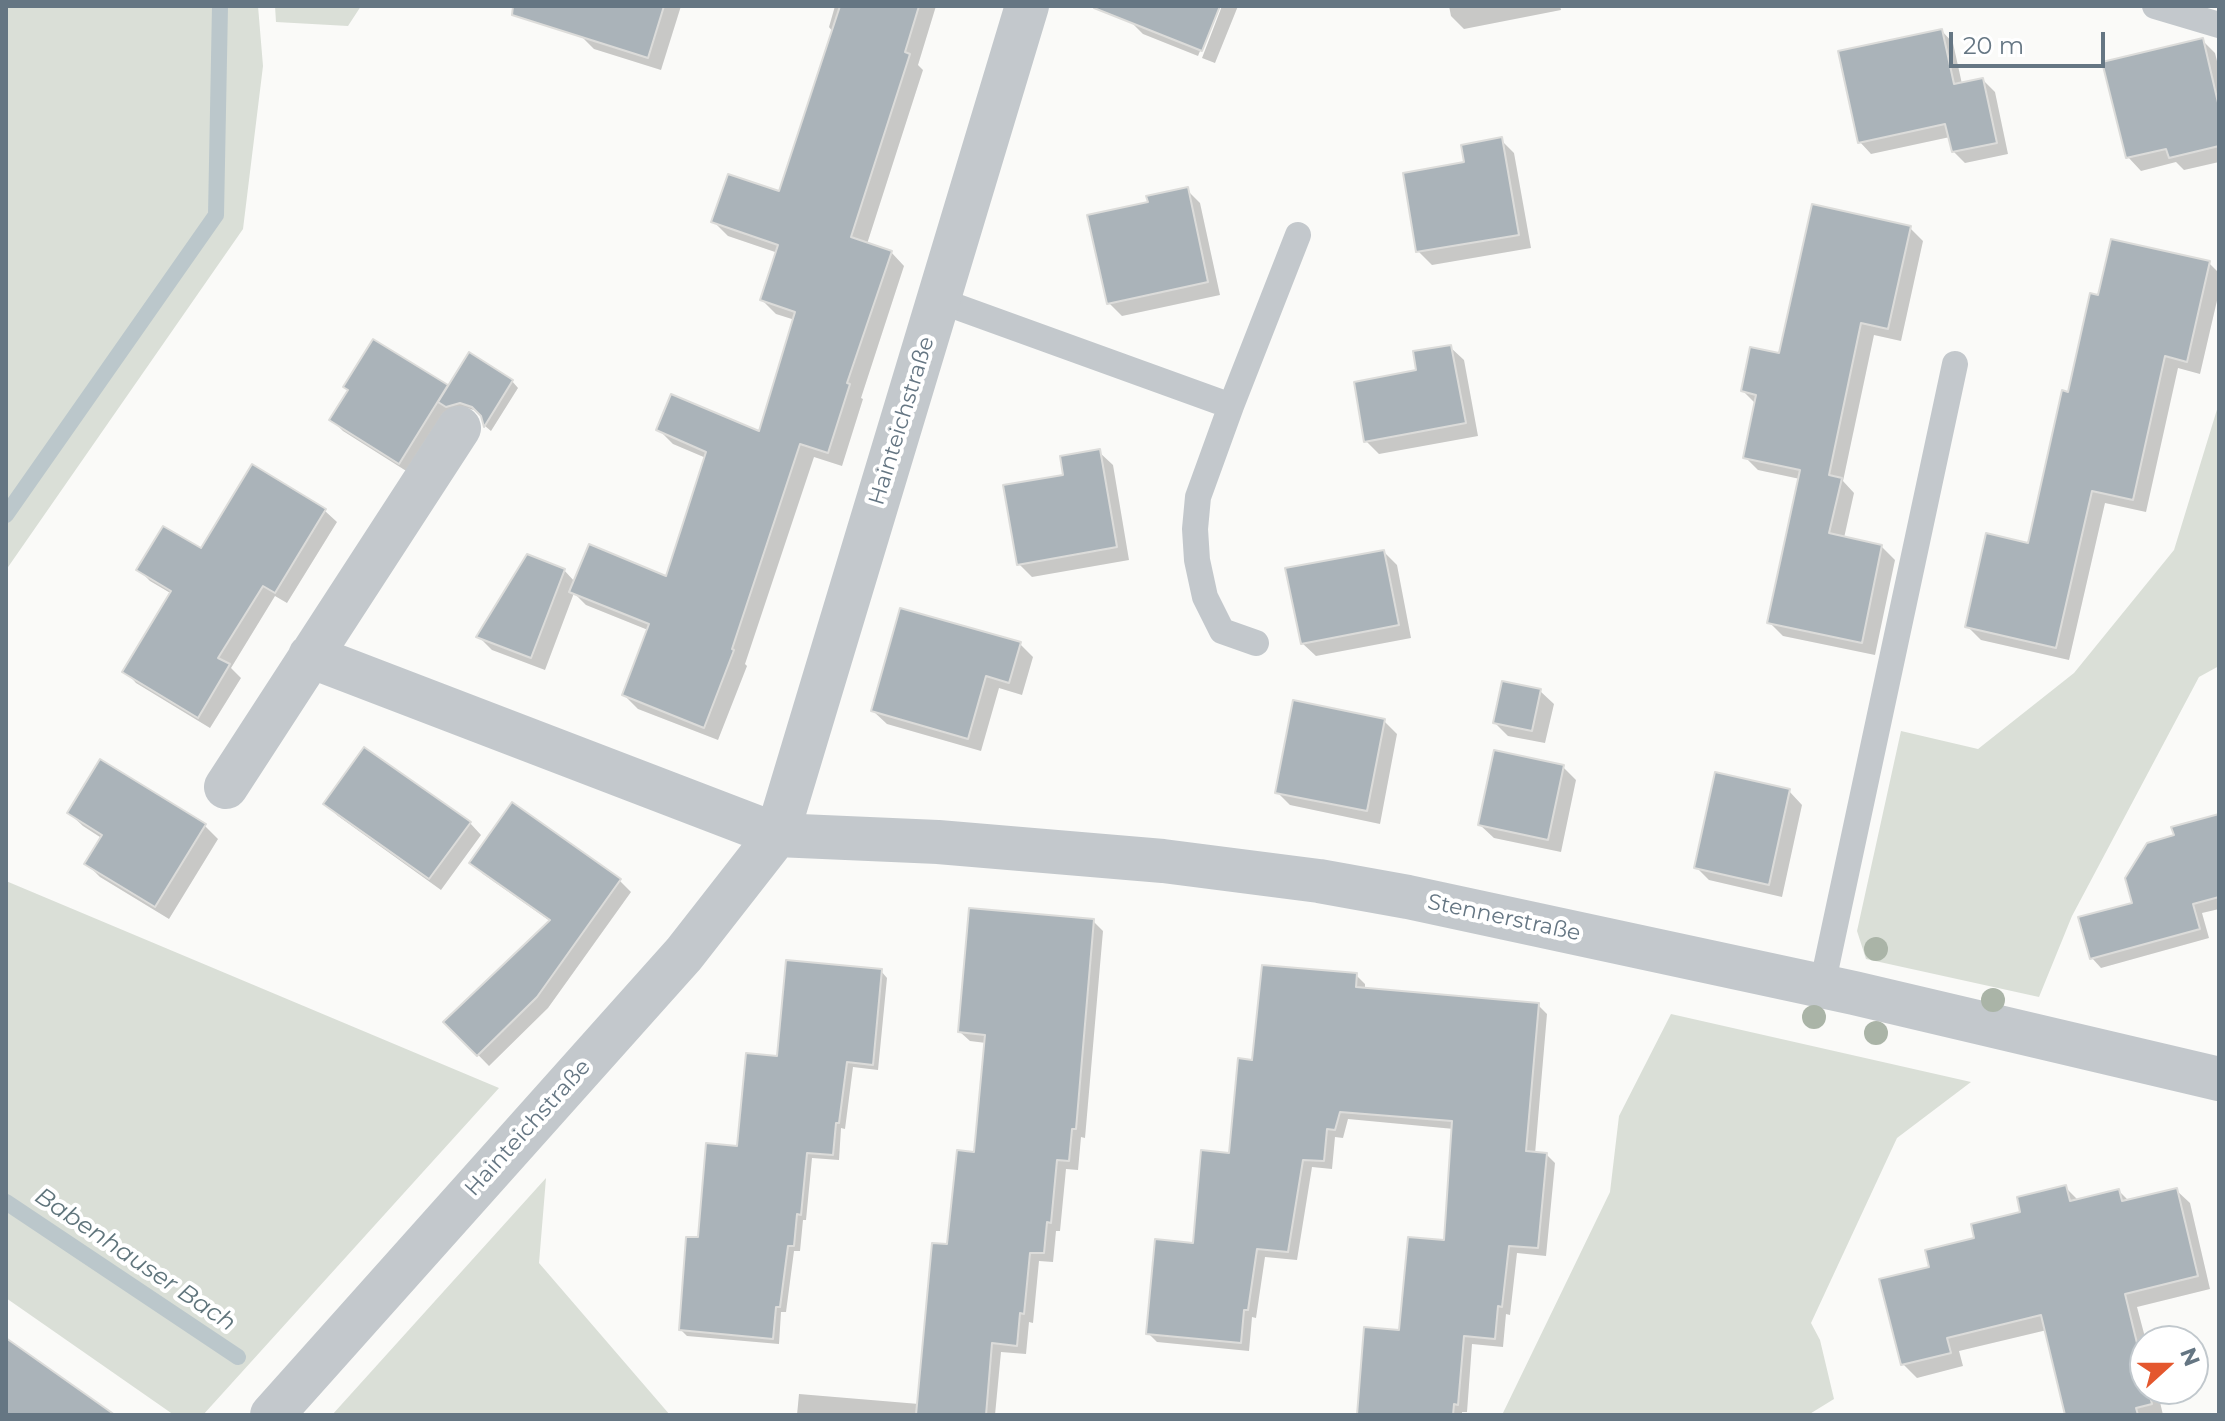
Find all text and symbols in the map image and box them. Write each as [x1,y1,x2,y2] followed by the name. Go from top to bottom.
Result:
[1953,16,2109,66] scale bar
[1963,31,2024,60] text: 20 m
[864,333,940,509] street label: Hainteichstraße
[1425,889,1583,947] street label: Stennerstraße
[460,1054,596,1202] street label: Hainteichstraße
[29,1182,241,1338] water label: Babenhauser Bach
[2129,1325,2209,1405] north arrow
[2174,1344,2206,1370] text: N

